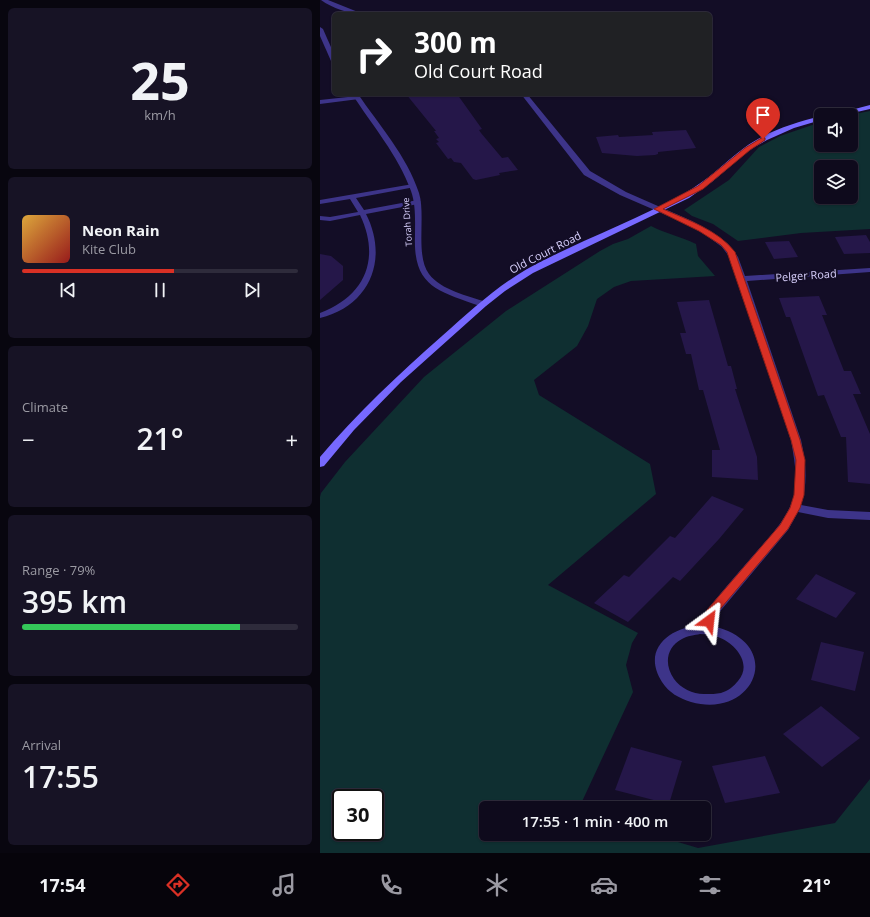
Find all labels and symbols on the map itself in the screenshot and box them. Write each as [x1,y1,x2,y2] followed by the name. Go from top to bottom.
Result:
[746,98,780,139] pin
[399,197,415,247] street label: Torah Drive
[507,227,583,277] street label: Old Court Road
[775,265,837,285] street label: Pelger Road
[688,600,730,642] position arrow
[332,789,384,841] speed limit sign: 30

